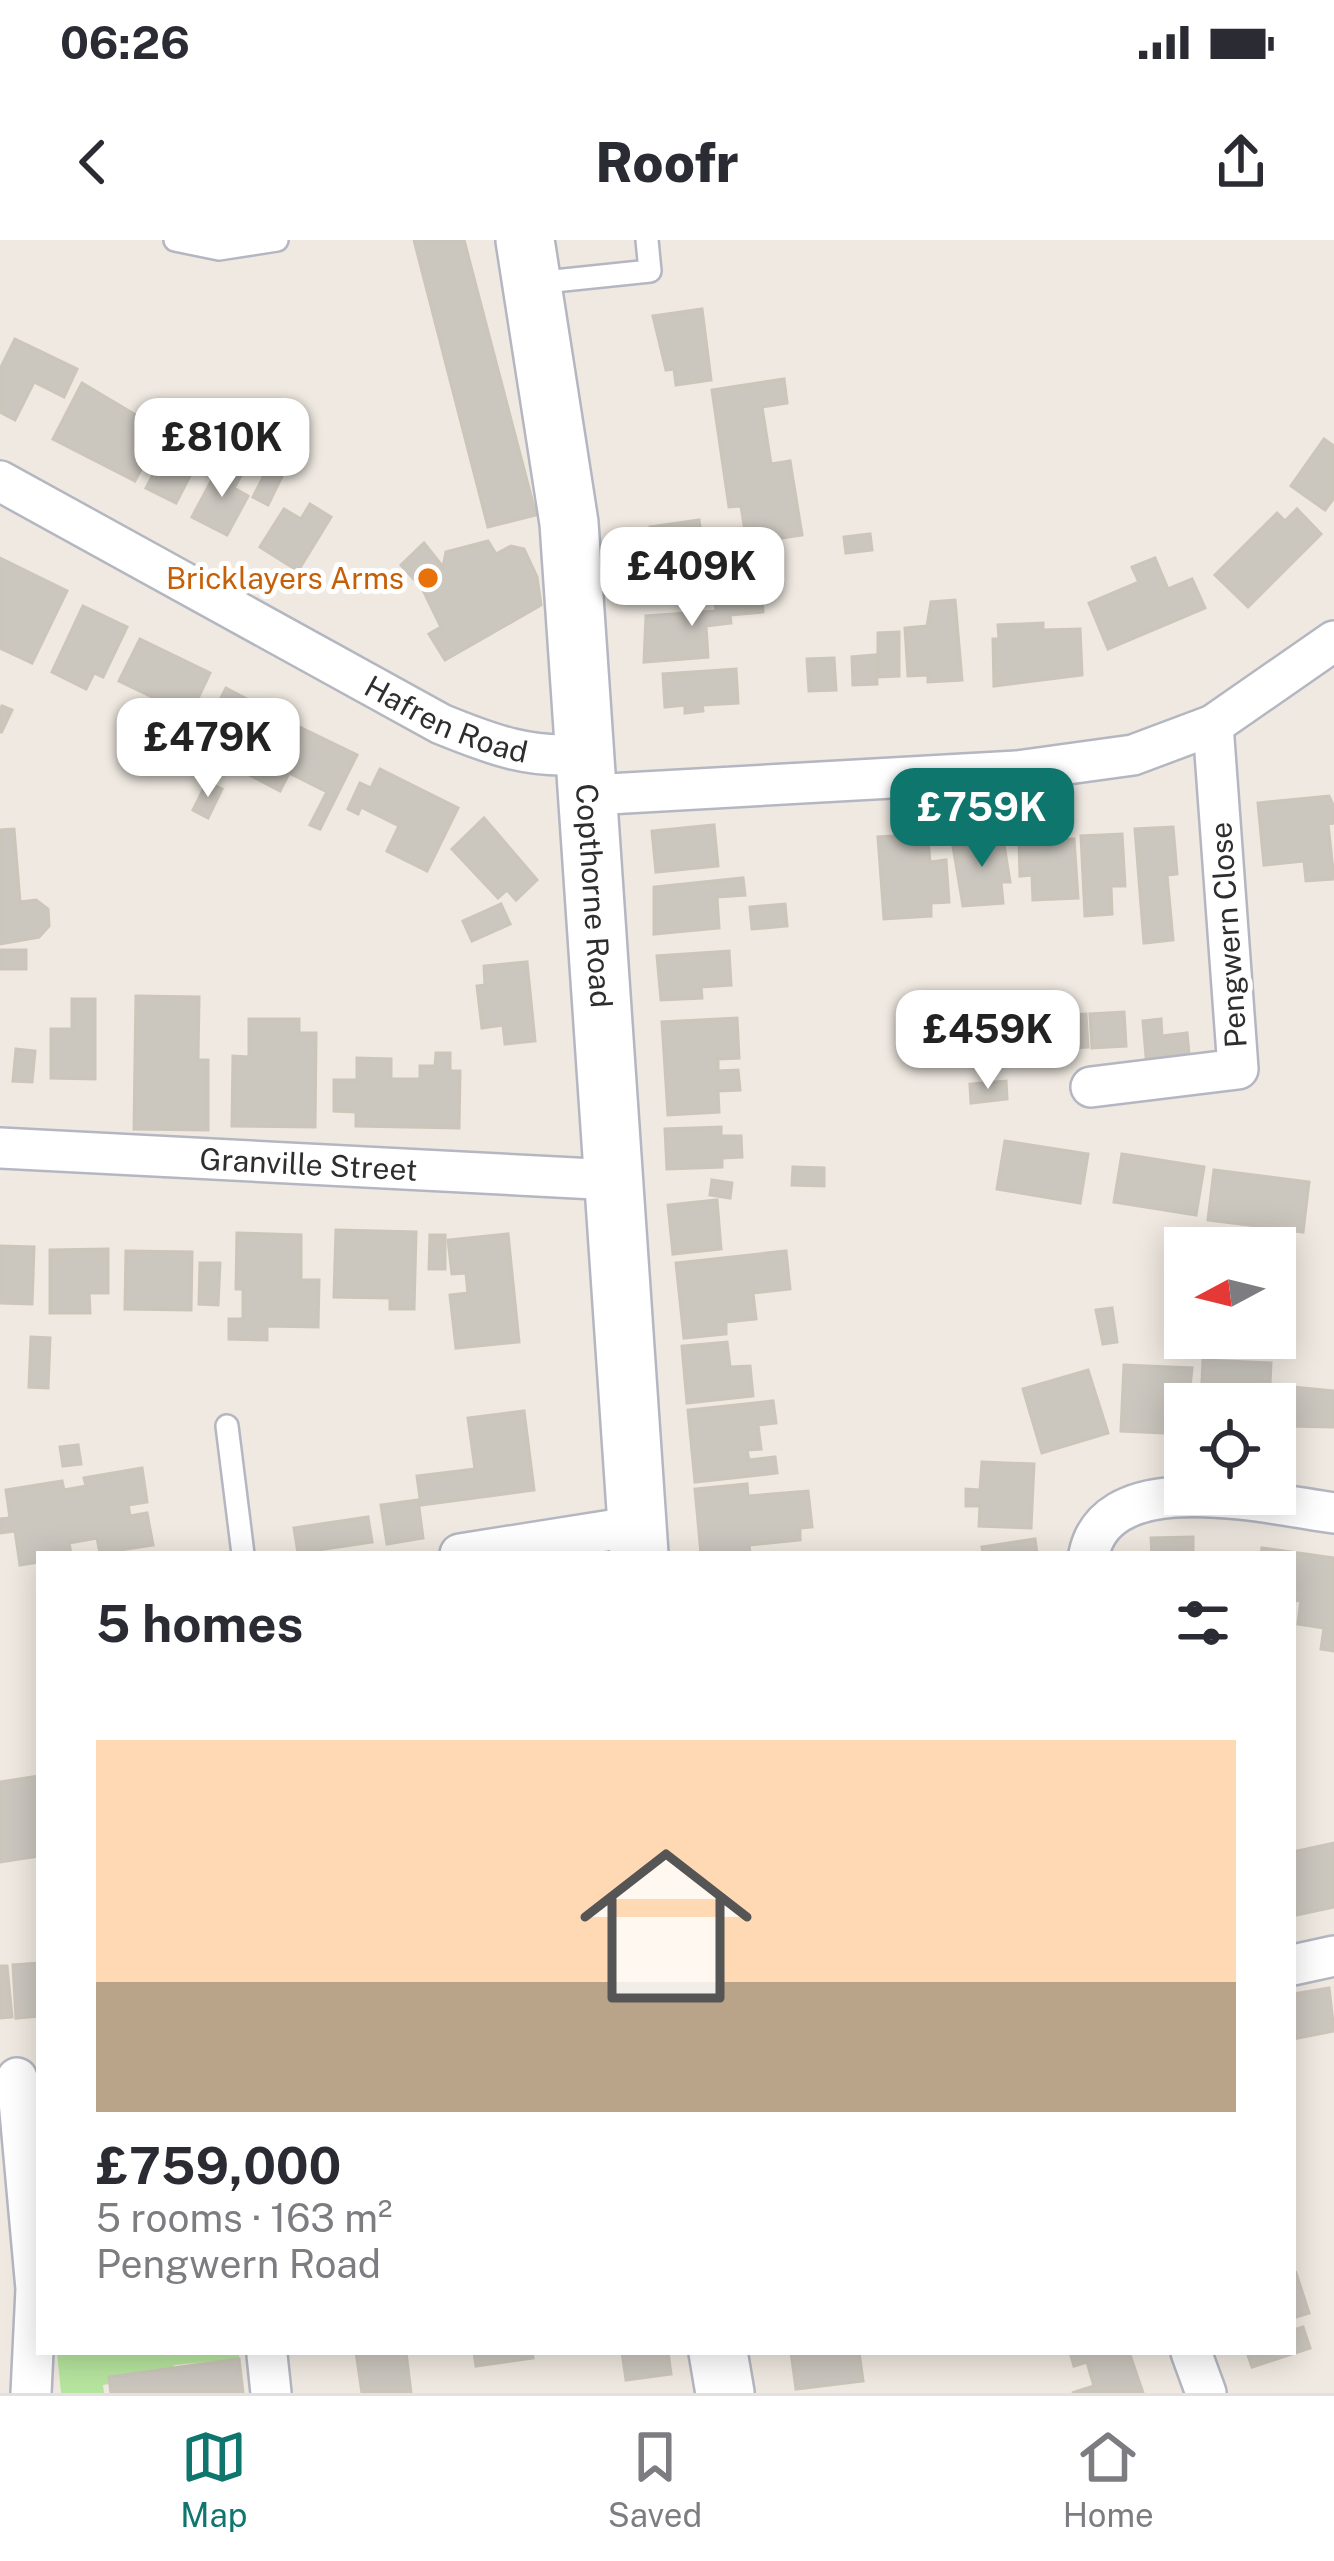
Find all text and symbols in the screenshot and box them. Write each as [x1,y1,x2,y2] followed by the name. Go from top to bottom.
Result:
[60,16,190,69] text: 06:26
[60,129,126,195] icon: back
[1208,129,1274,195] icon: share
[595,131,739,194] text: Roofr
[138,398,306,500] pin: £810K
[161,414,283,460] text: £810K
[608,527,776,629] pin: £409K
[627,543,757,589] text: £409K
[166,560,404,596] place label: Bricklayers Arms
[415,565,441,591] marker: Bricklayers Arms
[359,668,531,770] street label: Hafren Road
[124,698,292,800] pin: £479K
[144,714,272,760] text: £479K
[898,768,1066,870] pin: £759K
[569,782,620,1009] street label: Copthorne Road
[917,784,1047,830] text: £759K
[1202,821,1254,1049] street label: Pengwern Close
[904,990,1072,1092] pin: £459K
[923,1006,1053,1052] text: £459K
[199,1140,418,1188] street label: Granville Street
[1164,1227,1296,1359] north arrow
[1164,1227,1296,1515] map controls
[1164,1383,1296,1515] button: locate
[1170,1590,1236,1656] icon: filters
[96,1594,303,1653] text: 5 homes
[558,1818,774,2034] icon: home
[96,2136,341,2195] text: £759,000
[96,2195,392,2241] text: 5 rooms · 163 m²
[96,2241,381,2287] text: Pengwern Road
[180,2424,247,2534] tab: Map
[608,2424,702,2534] tab: Saved
[1063,2424,1154,2534] tab: Home

